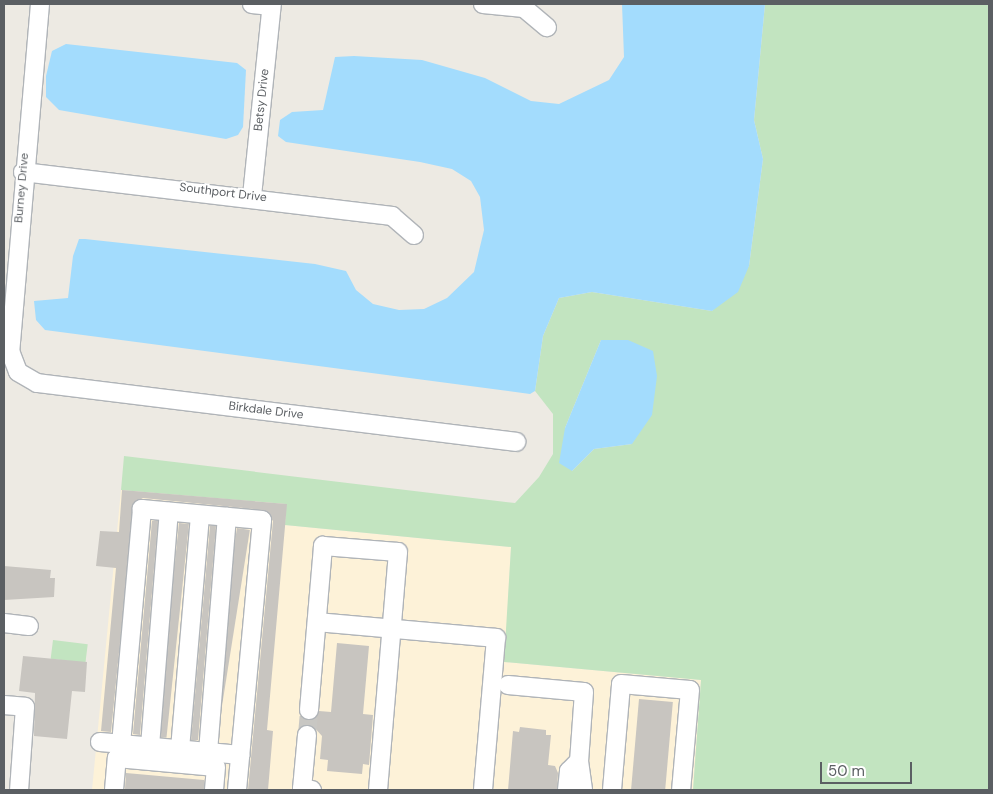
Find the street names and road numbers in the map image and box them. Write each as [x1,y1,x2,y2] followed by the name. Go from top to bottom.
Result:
[252,68,272,132] street label: Betsy Drive
[12,152,32,224] street label: Burney Drive
[178,180,268,206] street label: Southport Drive
[228,399,304,423] street label: Birkdale Drive

